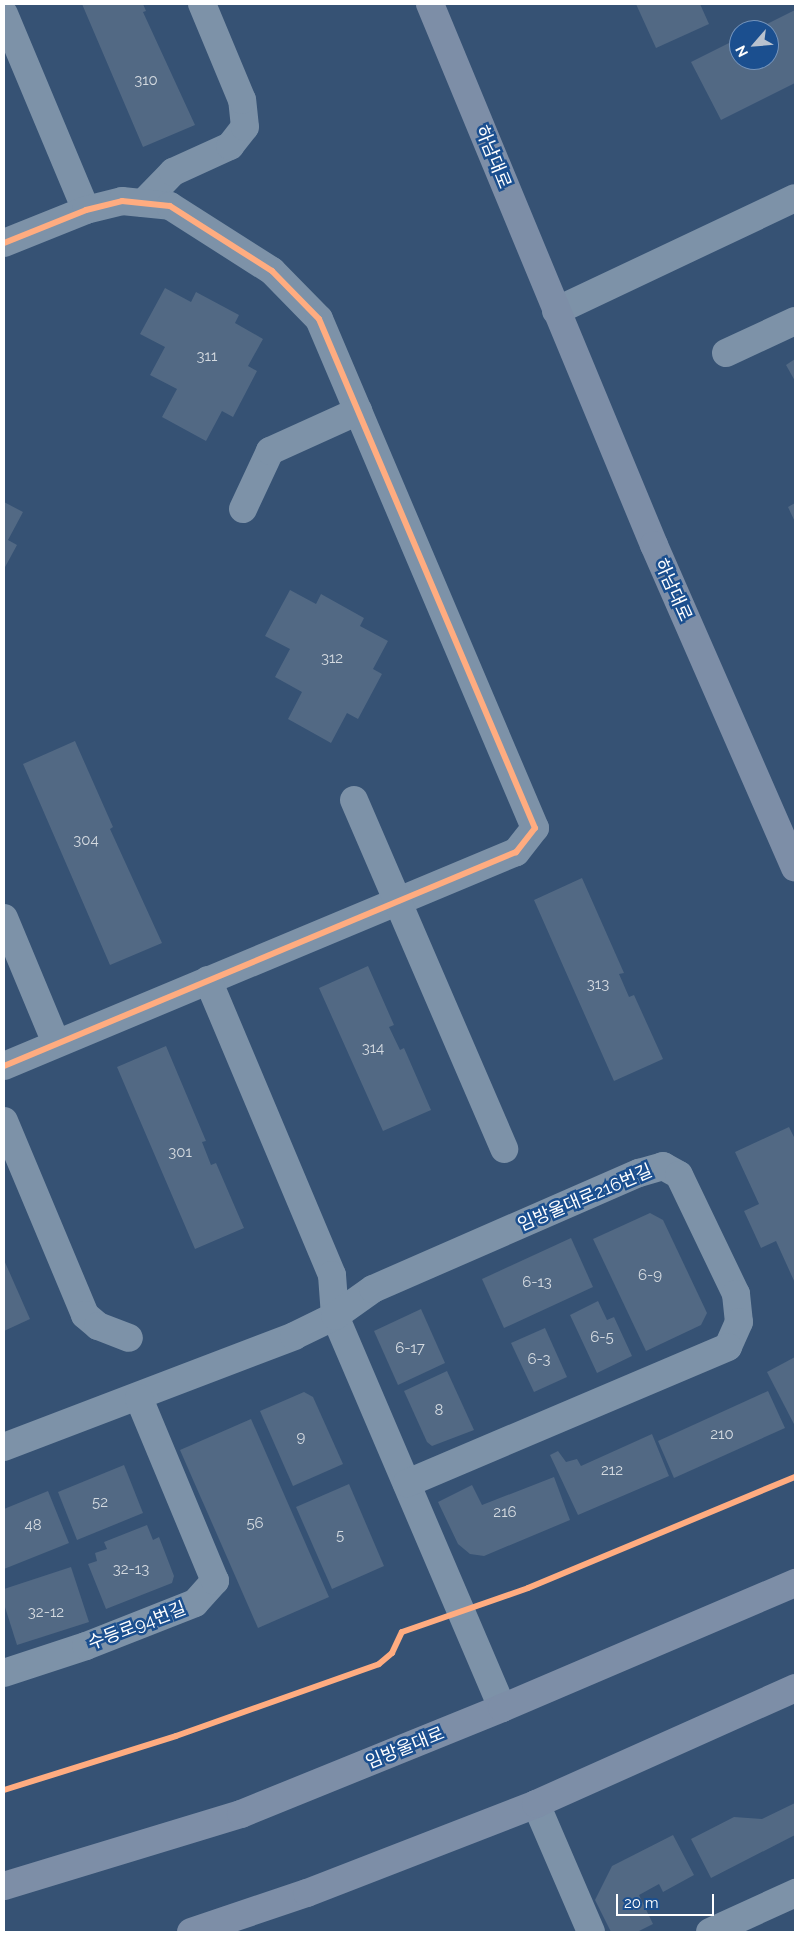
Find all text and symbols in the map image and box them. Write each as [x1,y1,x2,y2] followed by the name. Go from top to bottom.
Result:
[729,20,779,70] north arrow
[732,43,751,60] text: N
[134,72,158,90] house number: 310
[471,122,515,192] street label: 하남대로
[197,348,217,366] house number: 311
[650,555,696,625] street label: 하남대로
[321,650,343,668] house number: 312
[73,832,99,850] house number: 304
[587,976,609,994] house number: 313
[362,1040,384,1058] house number: 314
[168,1144,192,1162] house number: 301
[515,1160,655,1236] street label: 임방울대로216번길
[638,1267,662,1285] house number: 6-9
[522,1274,552,1292] house number: 6-13
[590,1329,614,1347] house number: 6-5
[395,1340,425,1358] house number: 6-17
[528,1351,550,1369] house number: 6-3
[435,1402,443,1420] house number: 8
[710,1426,734,1444] house number: 210
[297,1429,305,1447] house number: 9
[601,1462,623,1480] house number: 212
[92,1494,108,1512] house number: 52
[493,1504,517,1522] house number: 216
[246,1515,264,1533] house number: 56
[24,1517,42,1535] house number: 48
[336,1527,344,1545] house number: 5
[113,1561,149,1579] house number: 32-13
[85,1597,189,1655] street label: 수등로94번길
[28,1604,64,1622] house number: 32-12
[363,1722,447,1774] street label: 임방울대로
[619,1884,716,1916] scale bar
[624,1894,659,1912] text: 20 m

